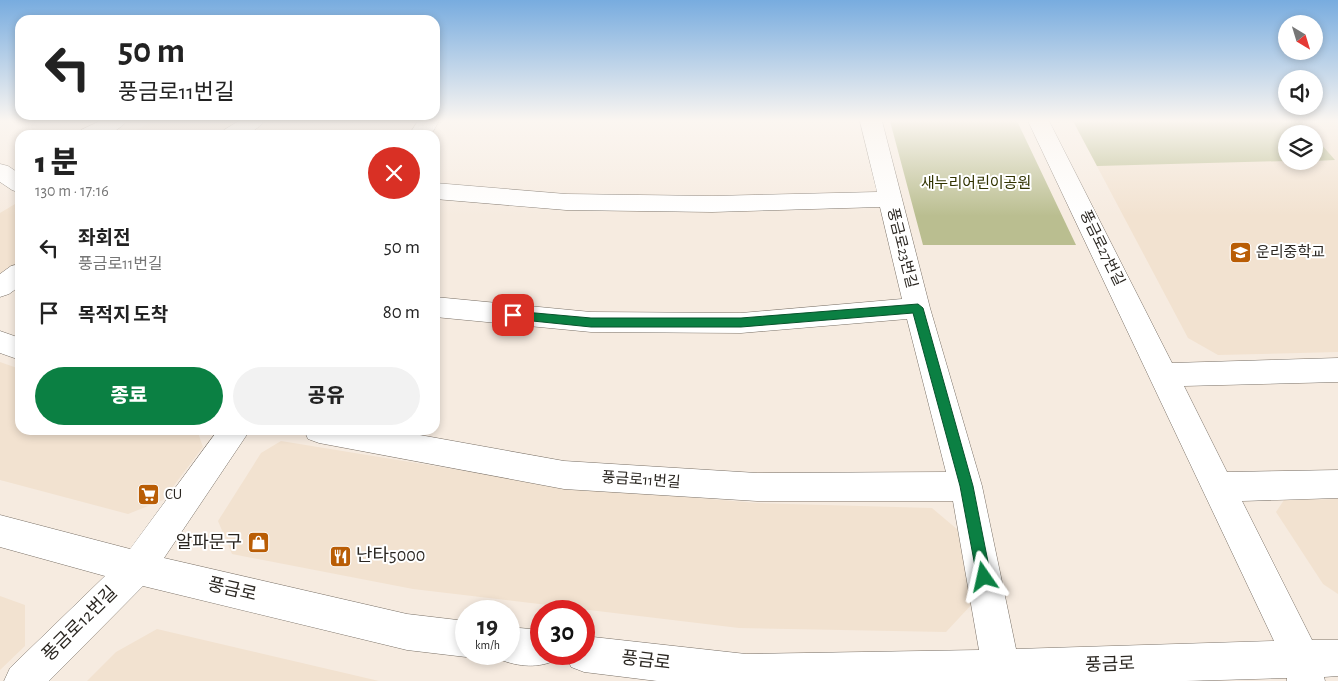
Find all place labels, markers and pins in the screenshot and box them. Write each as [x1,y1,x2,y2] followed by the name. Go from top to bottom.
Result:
[1228,240,1252,264] school or university icon: 운리중학교
[1256,243,1325,260] place label: 운리중학교
[492,294,534,336] pin
[137,482,161,506] supermarket icon: CU
[165,487,182,502] place label: CU
[246,531,270,555] shop icon: 알파문구
[176,533,242,552] place label: 알파문구
[328,544,352,568] restaurant icon: 난타5000
[356,546,425,565] place label: 난타5000

